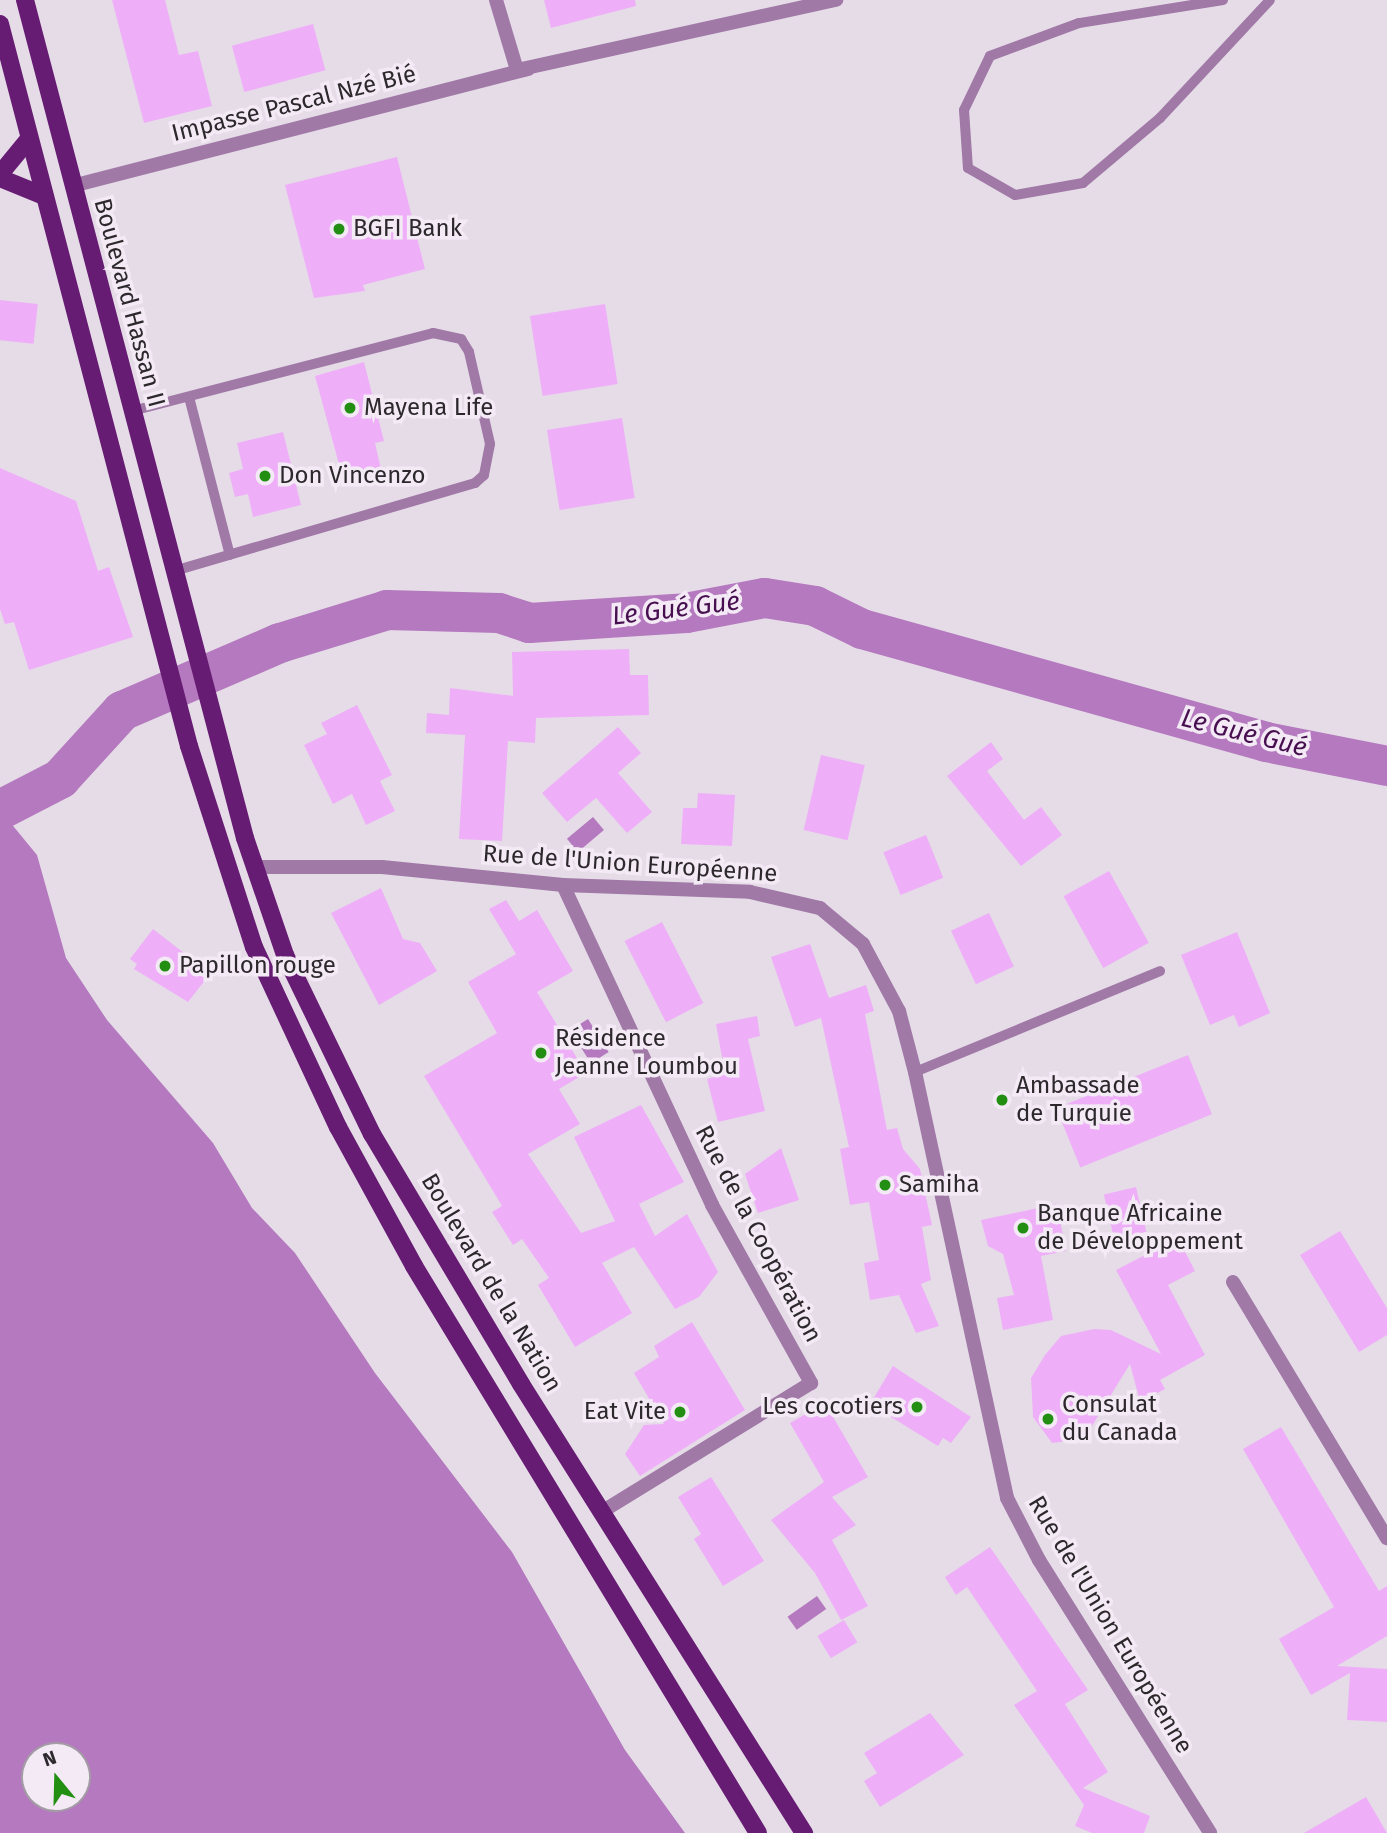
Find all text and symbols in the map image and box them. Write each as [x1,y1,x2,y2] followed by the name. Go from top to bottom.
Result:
[169,60,419,148] street label: Impasse Pascal Nzé Bié
[87,195,171,411] street label: Boulevard Hassan II
[353,215,462,243] place label: BGFI Bank
[331,221,347,237] marker: BGFI Bank
[364,394,493,422] place label: Mayena Life
[342,400,358,416] marker: Mayena Life
[279,462,426,490] place label: Don Vincenzo
[257,468,273,484] marker: Don Vincenzo
[610,586,742,632] water label: Le Gué Gué
[1178,702,1310,764] water label: Le Gué Gué
[482,839,778,889] street label: Rue de l'Union Européenne
[179,952,336,980] place label: Papillon rouge
[157,958,173,974] marker: Papillon rouge
[555,1025,738,1081] place label: Résidence Jeanne Loumbou
[533,1045,549,1061] marker: Résidence Jeanne Loumbou
[1016,1072,1140,1128] place label: Ambassade de Turquie
[994,1092,1010,1108] marker: Ambassade de Turquie
[689,1121,827,1347] street label: Rue de la Coopération
[414,1169,568,1397] street label: Boulevard de la Nation
[899,1171,980,1199] place label: Samiha
[877,1177,893,1193] marker: Samiha
[1037,1200,1243,1256] place label: Banque Africaine de Développement
[1015,1220,1031,1236] marker: Banque Africaine de Développement
[1062,1391,1177,1447] place label: Consulat du Canada
[762,1393,903,1421] place label: Les cocotiers
[584,1398,666,1426] place label: Eat Vite
[909,1399,925,1415] marker: Les cocotiers
[672,1404,688,1420] marker: Eat Vite
[1040,1411,1056,1427] marker: Consulat du Canada
[1022,1491,1198,1759] street label: Rue de l'Union Européenne
[21,1742,91,1812] north arrow
[40,1746,59,1771] text: N

